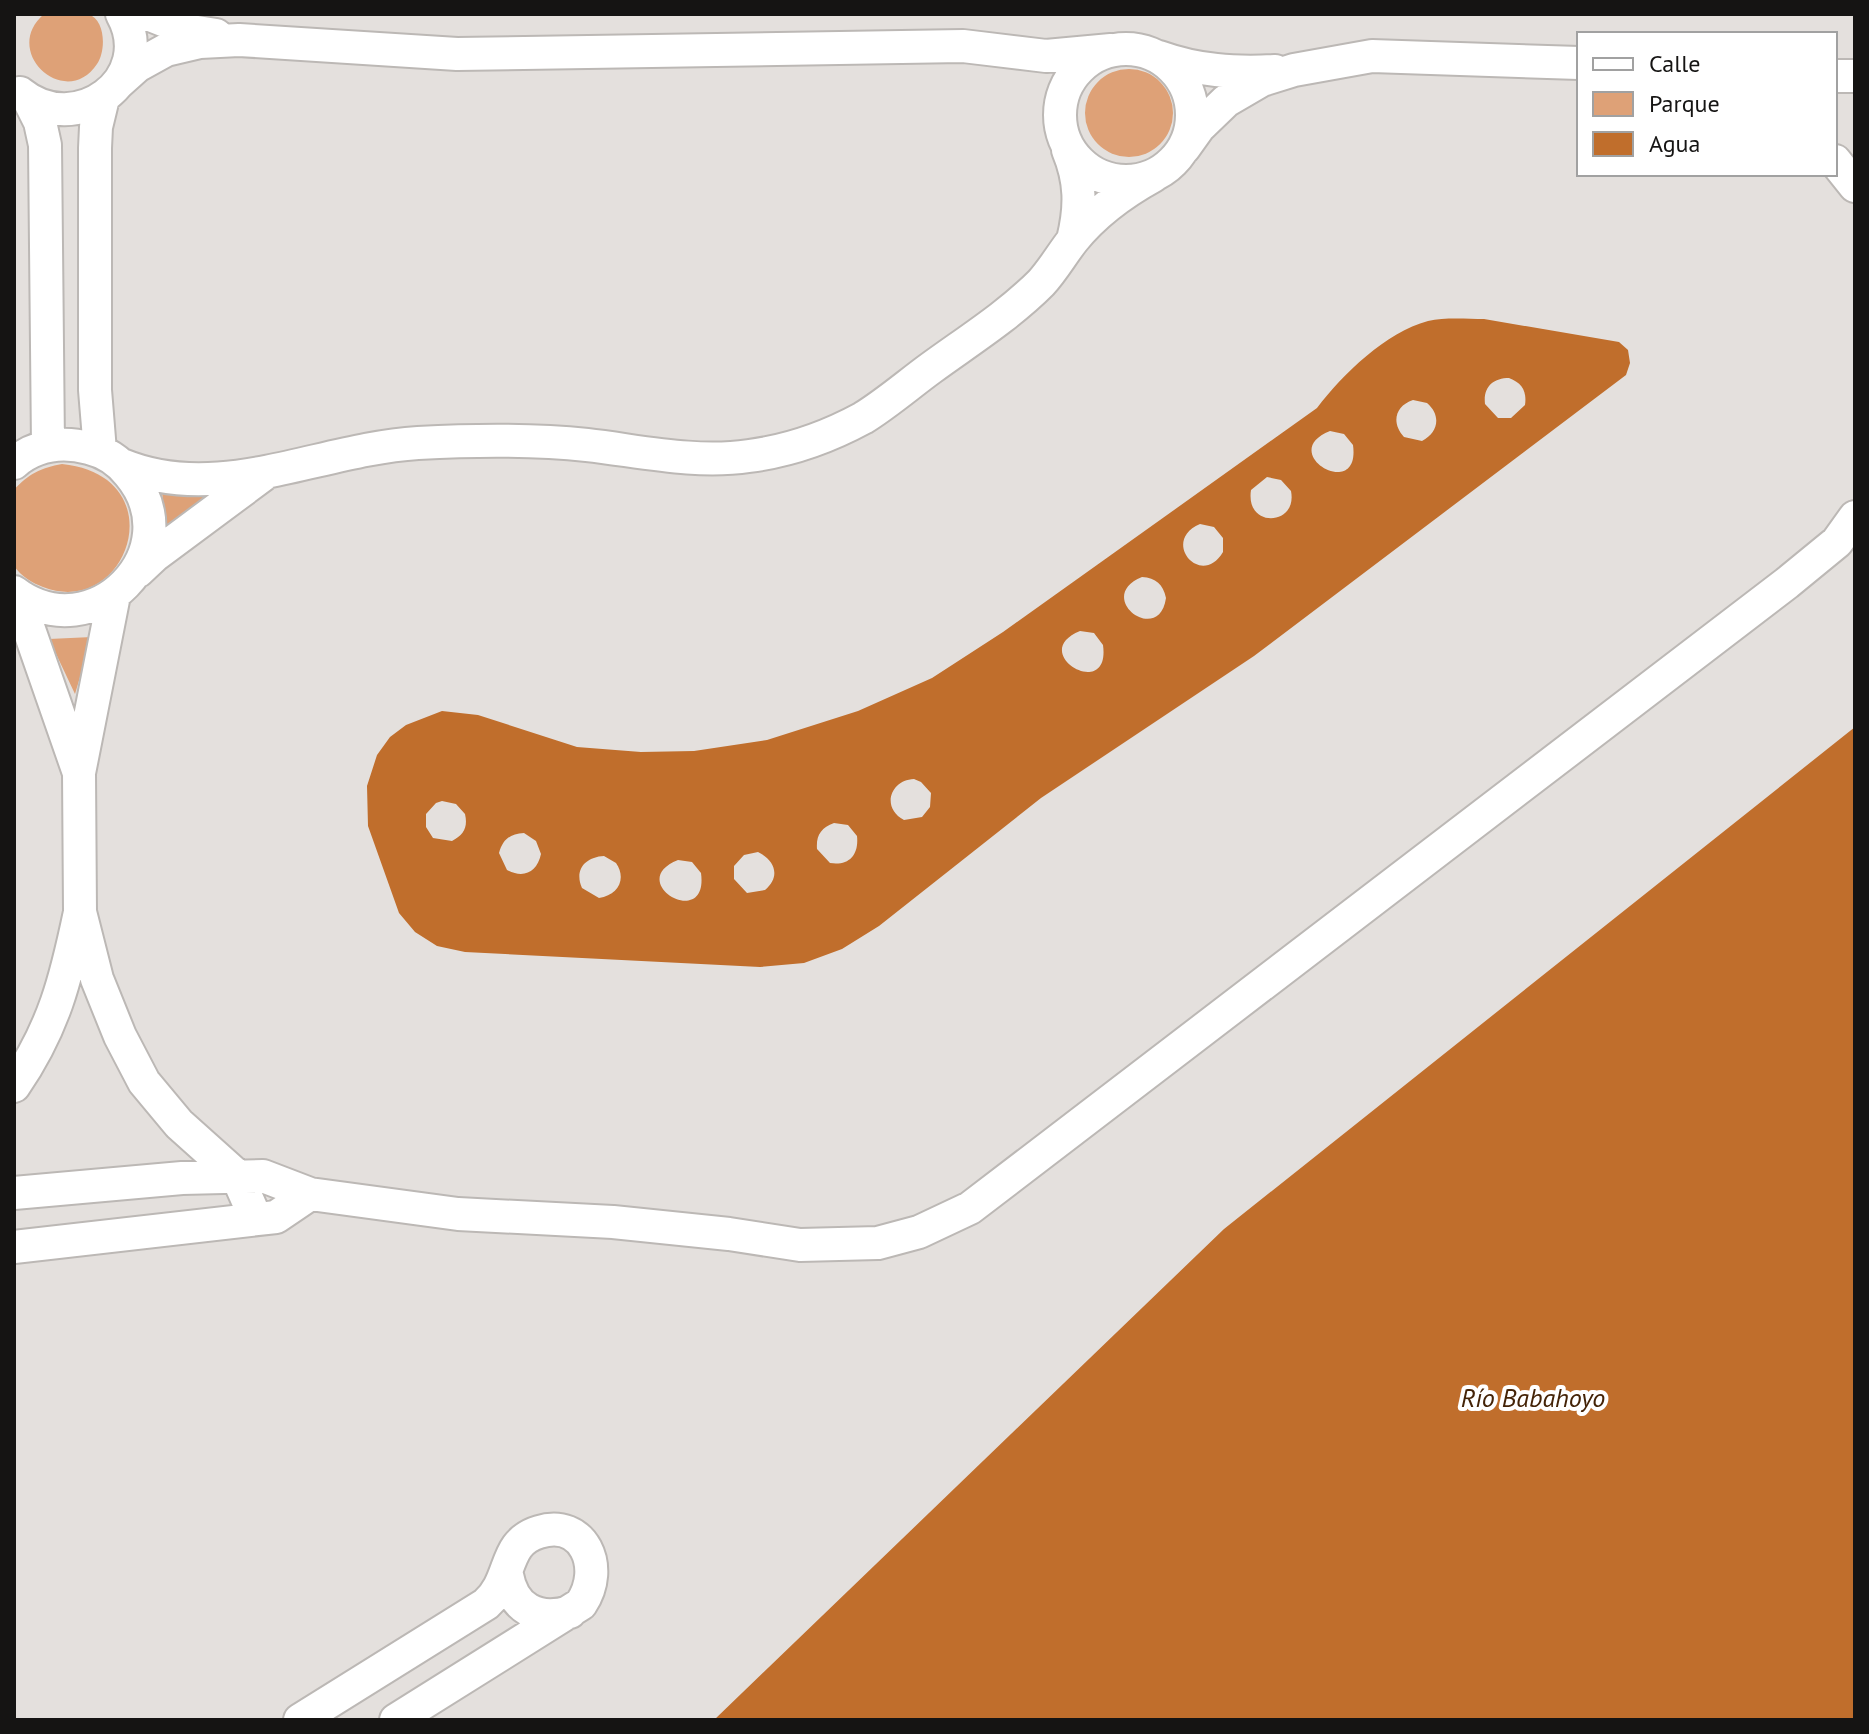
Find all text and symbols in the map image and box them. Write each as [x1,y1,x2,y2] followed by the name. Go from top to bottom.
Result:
[1577,32,1837,176] legend
[1649,48,1700,79] text: Calle
[1649,88,1720,119] text: Parque
[1649,128,1700,159] text: Agua
[1461,1381,1605,1414] water label: Río Babahoyo

